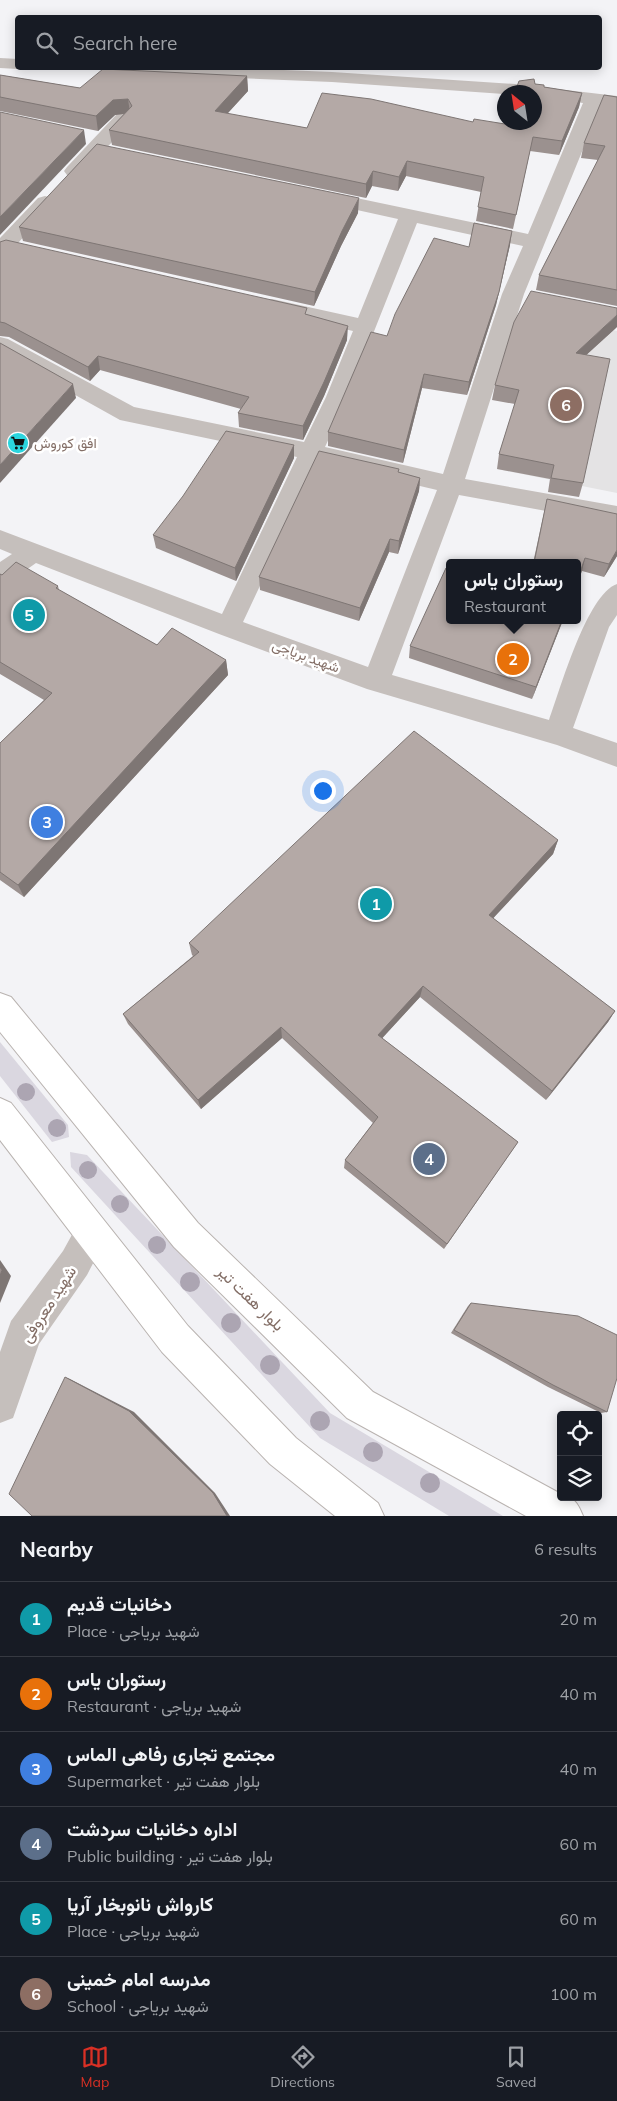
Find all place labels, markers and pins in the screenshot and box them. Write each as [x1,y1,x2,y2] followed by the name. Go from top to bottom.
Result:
[550,386,582,424] pin: 6
[6,431,30,455] supermarket icon: افق کوروش
[34,434,97,452] place label: افق کوروش
[13,596,45,634] pin: 5
[497,640,529,678] pin: 2
[31,803,63,841] pin: 3
[360,885,392,923] pin: 1
[413,1140,445,1178] pin: 4

